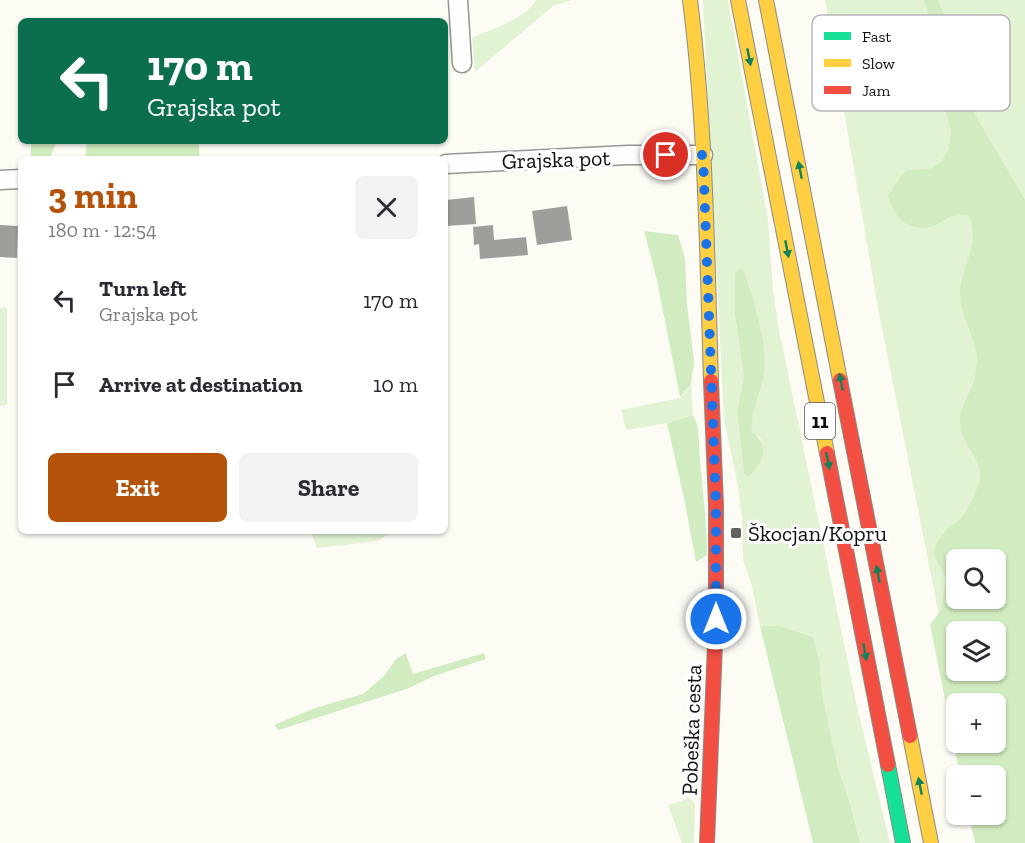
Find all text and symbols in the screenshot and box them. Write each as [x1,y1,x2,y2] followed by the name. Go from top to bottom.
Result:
[812,15,1010,111] legend
[862,27,891,46] text: Fast
[147,40,253,91] text: 170 m
[48,42,126,120] icon: left
[745,48,754,67] one-way arrow
[862,54,896,73] text: Slow
[862,81,891,100] text: Jam
[147,91,281,123] text: Grajska pot
[640,129,691,180] pin
[649,138,682,171] icon: arrive
[501,144,612,175] street label: Grajska pot
[795,160,804,179] one-way arrow
[48,174,138,217] text: 3 min
[355,176,418,239] button: close
[48,218,157,242] text: 180 m · 12:54
[783,239,792,258] one-way arrow
[99,275,186,302] text: Turn left
[48,284,81,317] icon: left
[363,287,418,314] text: 170 m
[99,302,198,326] text: Grajska pot
[48,368,81,401] icon: arrive
[99,371,302,398] text: Arrive at destination
[373,371,418,398] text: 10 m
[836,372,845,391] one-way arrow
[805,403,835,439] road number: 11
[824,451,833,470] one-way arrow
[48,453,227,522] button: Exit
[239,453,418,522] button: Share
[748,520,888,547] place label: Škocjan/Kopru
[729,526,743,540] marker: Škocjan/Kopru
[946,549,1006,825] map controls
[946,549,1006,609] button: search
[873,564,882,583] one-way arrow
[684,587,748,651] position arrow
[946,621,1006,681] button: layers
[861,643,870,662] one-way arrow
[676,664,707,796] street label: Pobeška cesta
[946,693,1006,753] button: +
[946,765,1006,825] button: −
[915,776,924,795] one-way arrow

